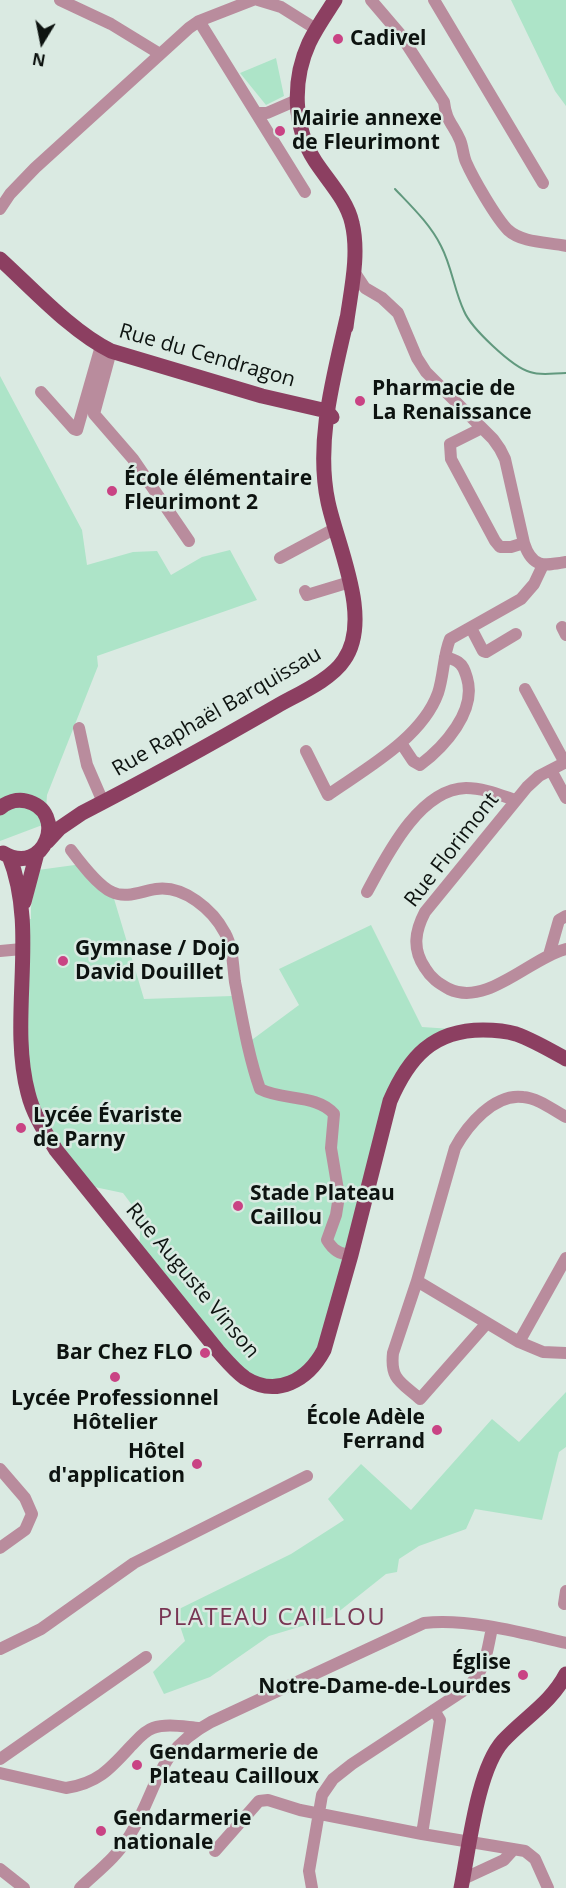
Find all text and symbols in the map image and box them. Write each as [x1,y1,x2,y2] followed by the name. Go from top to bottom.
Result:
[12,12,72,72] north arrow
[350,26,427,52] place label: Cadivel
[331,32,345,46] marker: Cadivel
[31,48,47,72] text: N
[292,106,442,156] place label: Mairie annexe de Fleurimont
[273,124,287,138] marker: Mairie annexe de Fleurimont
[116,319,298,393] street label: Rue du Cendragon
[372,376,532,426] place label: Pharmacie de La Renaissance
[353,394,367,408] marker: Pharmacie de La Renaissance
[124,466,312,516] place label: École élémentaire Fleurimont 2
[105,484,119,498] marker: École élémentaire Fleurimont 2
[108,642,326,782] street label: Rue Raphaël Barquissau
[400,788,504,912] street label: Rue Florimont
[75,936,240,986] place label: Gymnase / Dojo David Douillet
[56,954,70,968] marker: Gymnase / Dojo David Douillet
[33,1103,182,1153] place label: Lycée Évariste de Parny
[14,1121,28,1135] marker: Lycée Évariste de Parny
[250,1181,395,1231] place label: Stade Plateau Caillou
[120,1198,264,1364] street label: Rue Auguste Vinson
[231,1199,245,1213] marker: Stade Plateau Caillou
[56,1340,193,1366] place label: Bar Chez FLO
[198,1346,212,1360] marker: Bar Chez FLO
[108,1370,122,1384] marker: Lycée Professionnel Hôtelier
[11,1386,219,1436] place label: Lycée Professionnel Hôtelier
[306,1405,425,1455] place label: École Adèle Ferrand
[430,1423,444,1437] marker: École Adèle Ferrand
[48,1439,185,1489] place label: Hôtel d'application
[190,1457,204,1471] marker: Hôtel d'application
[158,1604,386,1632] district label: PLATEAU CAILLOU
[258,1650,511,1700] place label: Église Notre-Dame-de-Lourdes
[516,1668,530,1682] marker: Église Notre-Dame-de-Lourdes
[149,1740,319,1790] place label: Gendarmerie de Plateau Cailloux
[130,1758,144,1772] marker: Gendarmerie de Plateau Cailloux
[113,1806,251,1856] place label: Gendarmerie nationale
[94,1824,108,1838] marker: Gendarmerie nationale

